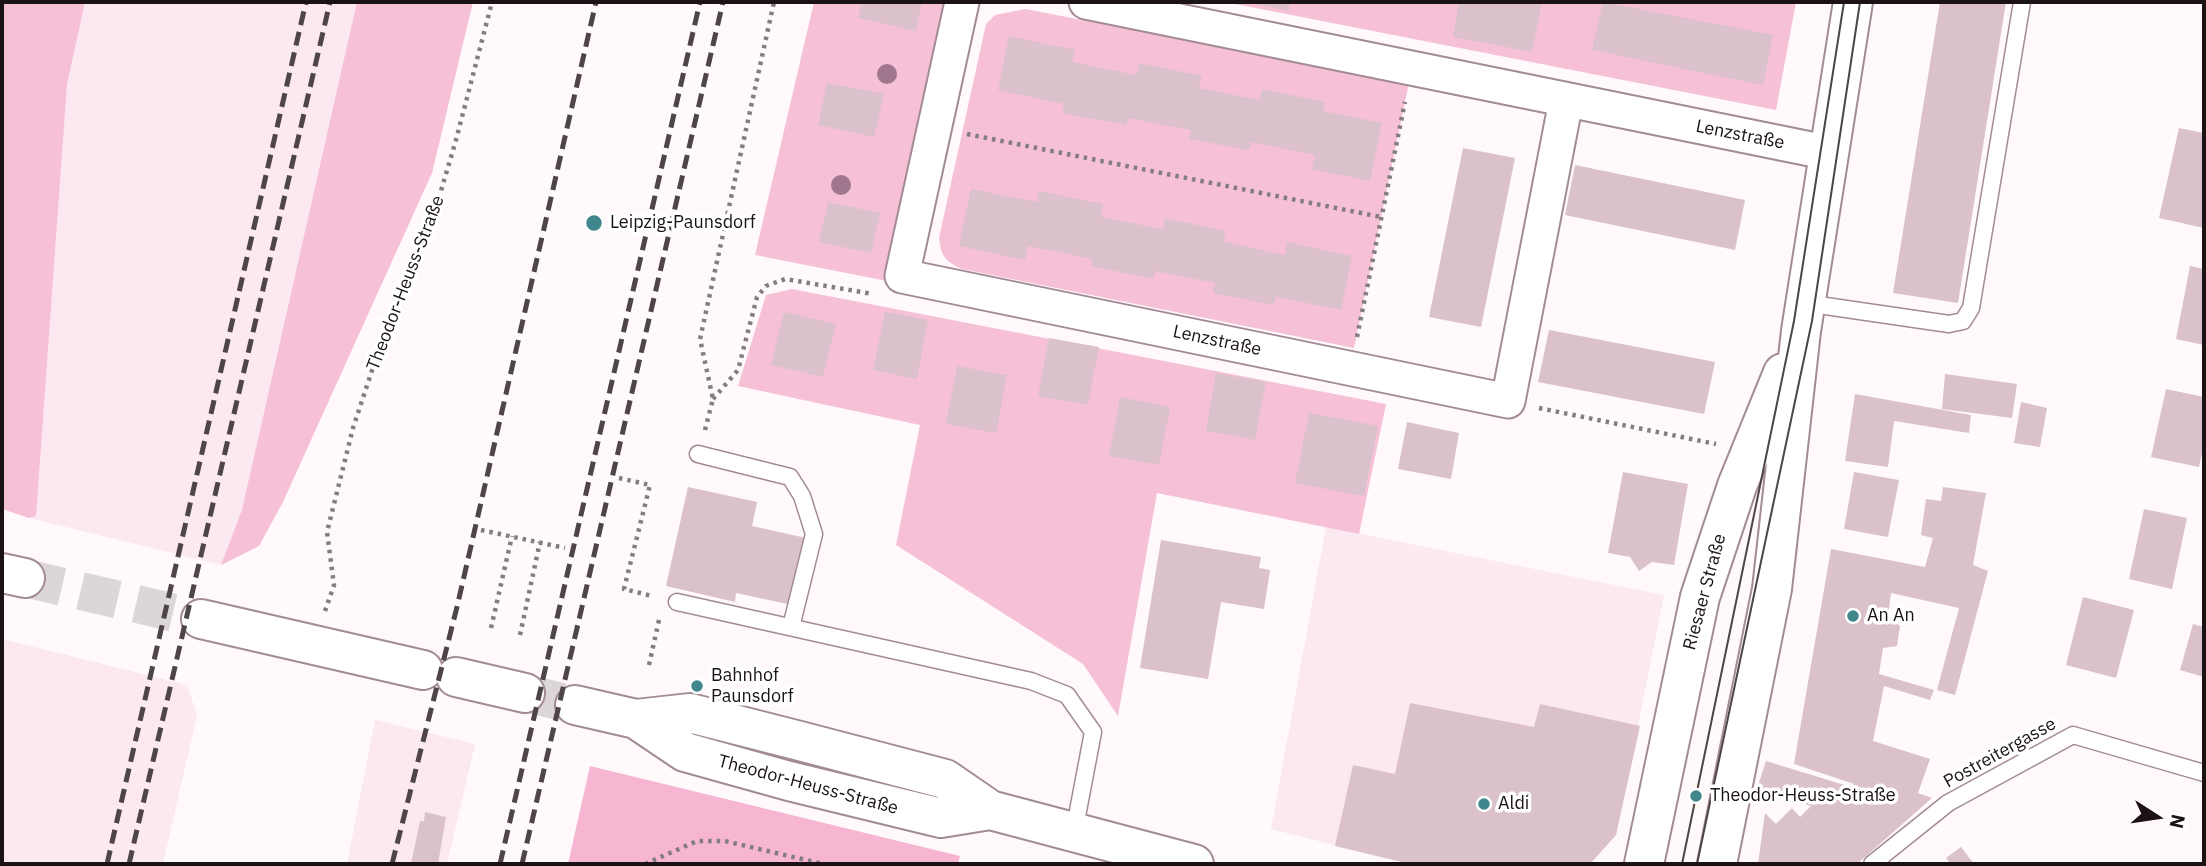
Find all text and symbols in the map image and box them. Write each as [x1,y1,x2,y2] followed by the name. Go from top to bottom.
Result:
[1694,116,1786,154] street label: Lenzstraße
[363,192,449,374] street label: Theodor-Heuss-Straße
[610,212,756,234] place label: Leipzig-Paunsdorf
[584,213,604,233] marker: Leipzig-Paunsdorf
[1171,321,1263,361] street label: Lenzstraße
[1679,532,1731,652] street label: Riesaer Straße
[1867,605,1915,627] place label: An An
[1845,608,1861,624] marker: An An
[711,665,794,708] place label: Bahnhof Paunsdorf
[689,678,705,694] marker: Bahnhof Paunsdorf
[1940,713,2060,793] street label: Postreitergasse
[716,751,900,819] street label: Theodor-Heuss-Straße
[2122,782,2192,852] north arrow
[1710,785,1896,807] place label: Theodor-Heuss-Straße
[1688,788,1704,804] marker: Theodor-Heuss-Straße
[1498,793,1529,815] place label: Aldi
[1476,796,1492,812] marker: Aldi
[2164,812,2191,831] text: N

